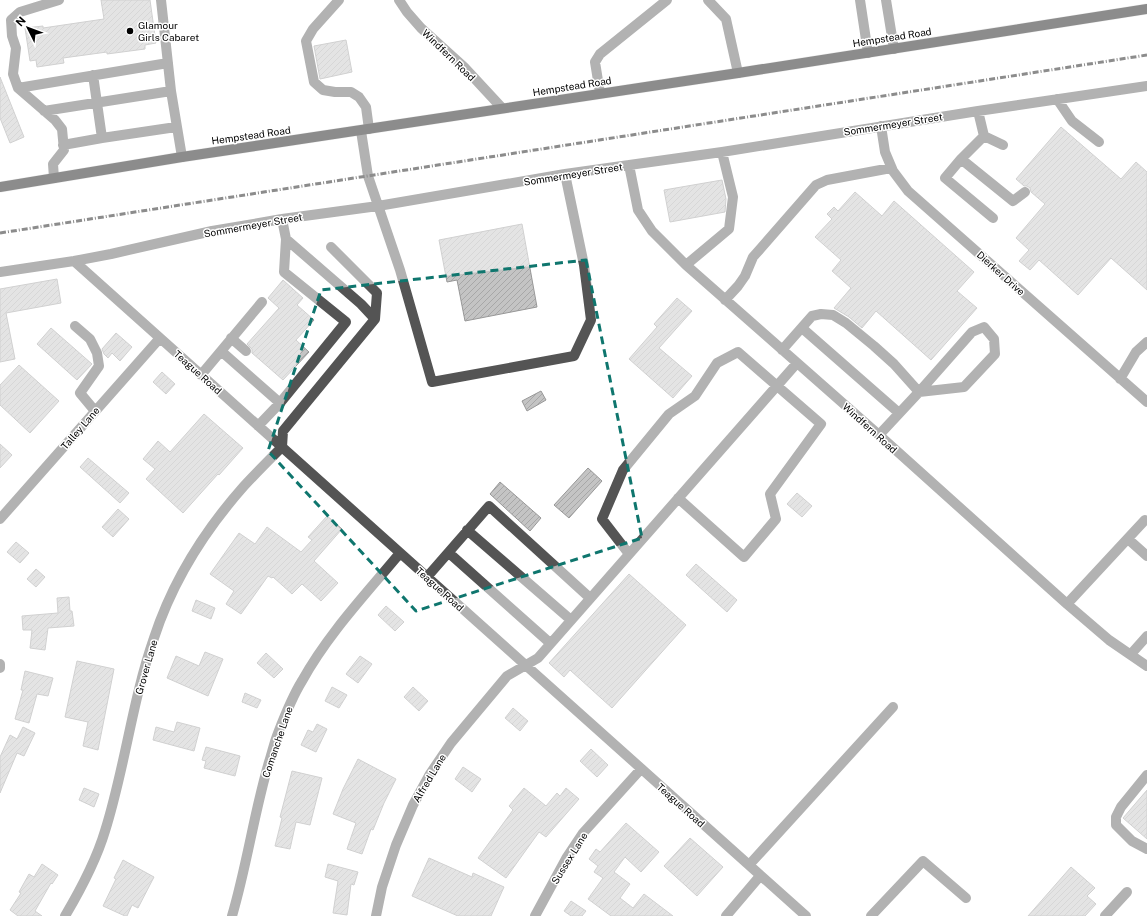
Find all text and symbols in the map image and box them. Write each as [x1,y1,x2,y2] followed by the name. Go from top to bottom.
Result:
[8,8,48,48] north arrow
[13,14,28,29] text: N
[138,19,199,43] place label: Glamour Girls Cabaret
[852,25,932,49] street label: Hempstead Road
[125,26,135,36] marker: Glamour Girls Cabaret
[420,27,478,83] street label: Windfern Road
[532,74,612,98] street label: Hempstead Road
[843,110,943,138] street label: Sommermeyer Street
[211,124,291,146] street label: Hempstead Road
[523,160,623,188] street label: Sommermeyer Street
[203,210,303,240] street label: Sommermeyer Street
[975,248,1028,298] street label: Dierker Drive
[172,347,224,397] street label: Teague Road
[840,400,900,456] street label: Windfern Road
[58,404,102,452] street label: Talley Lane
[414,564,466,614] street label: Teague Road
[132,638,160,696] street label: Grover Lane
[259,705,295,779] street label: Comanche Lane
[410,751,448,804] street label: Alfred Lane
[655,780,707,830] street label: Teague Road
[548,830,590,886] street label: Sussex Lane

